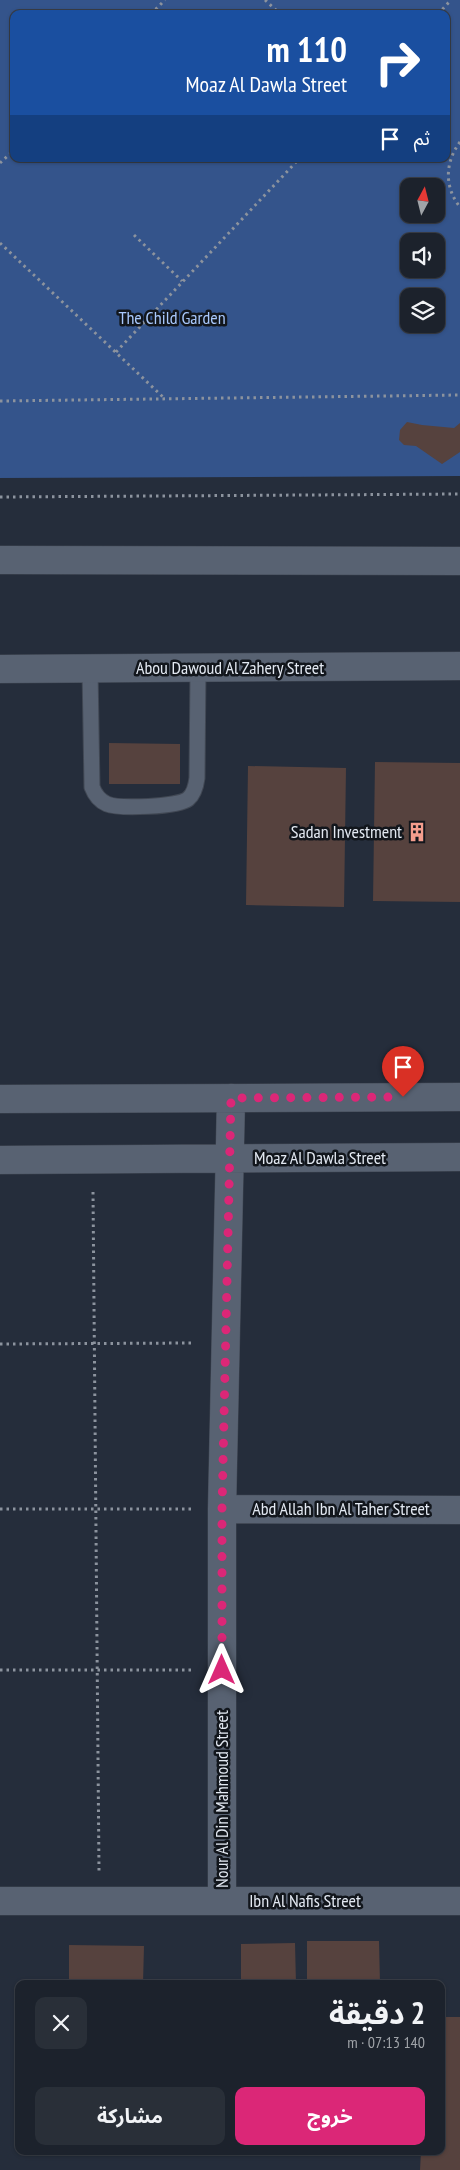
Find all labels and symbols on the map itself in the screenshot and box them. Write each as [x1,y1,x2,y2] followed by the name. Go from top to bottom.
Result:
[400,178,445,222] north arrow
[118,306,226,329] park label: The Child Garden
[136,656,324,679] street label: Abou Dawoud Al Zahery Street
[291,820,402,843] place label: Sadan Investment
[406,821,428,843] building icon: Sadan Investment
[382,1046,424,1097] pin
[254,1146,386,1169] street label: Moaz Al Dawla Street
[252,1497,430,1520] street label: Abd Allah Ibn Al Taher Street
[195,1643,247,1695] position arrow
[210,1710,233,1888] street label: Nour Al Din Mahmoud Street
[249,1889,361,1912] street label: Ibn Al Nafis Street

